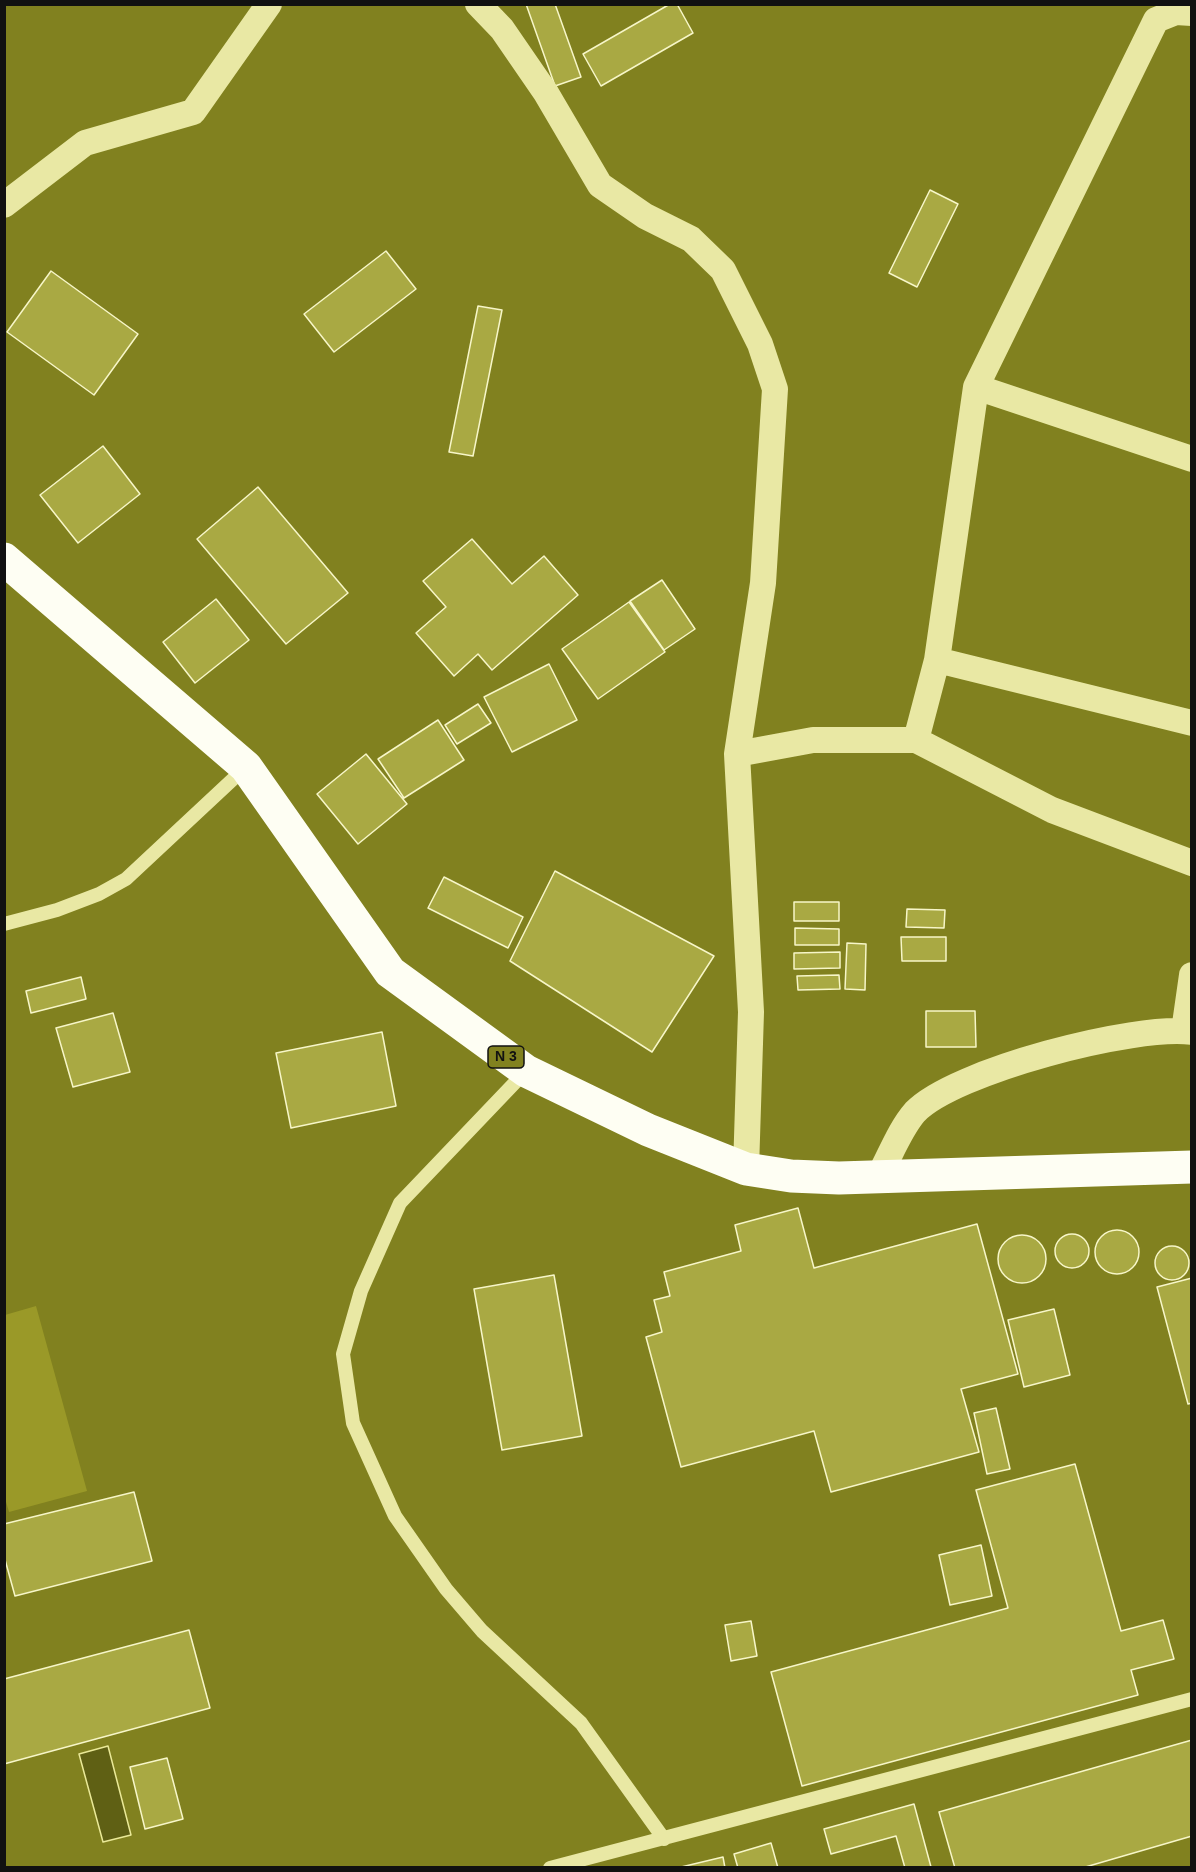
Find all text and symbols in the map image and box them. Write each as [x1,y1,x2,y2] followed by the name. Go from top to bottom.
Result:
[488,1046,524,1068] road number: N 3

